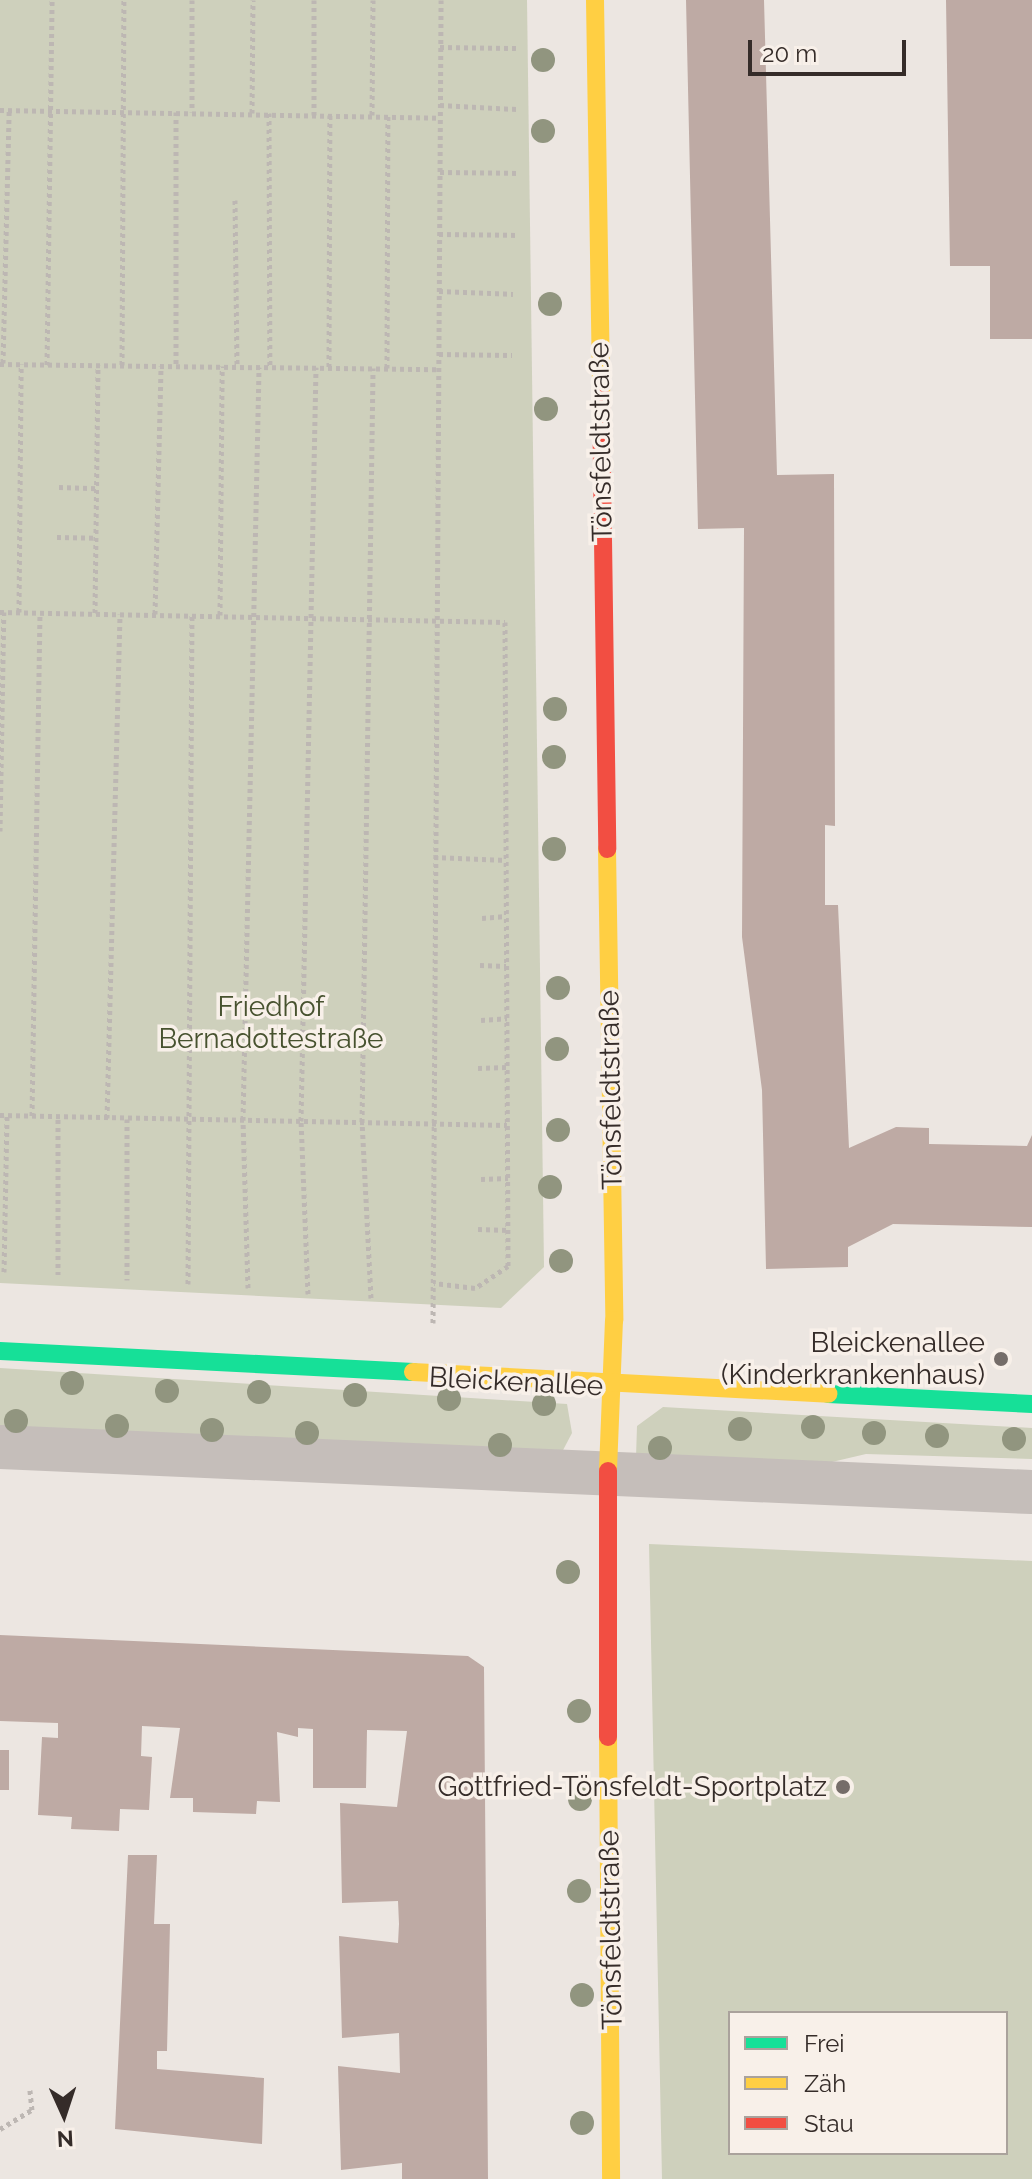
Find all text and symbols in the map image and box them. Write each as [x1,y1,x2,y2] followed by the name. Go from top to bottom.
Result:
[752,24,910,74] scale bar
[762,39,817,68] text: 20 m
[582,342,620,542] street label: Tönsfeldtstraße
[158,990,384,1056] park label: Friedhof Bernadottestraße
[592,990,630,1190] street label: Tönsfeldtstraße
[721,1326,985,1392] place label: Bleickenallee (Kinderkrankenhaus)
[992,1350,1010,1368] marker: Bleickenallee (Kinderkrankenhaus)
[428,1361,604,1403] street label: Bleickenallee
[438,1770,827,1804] place label: Gottfried-Tönsfeldt-Sportplatz
[834,1778,852,1796] marker: Gottfried-Tönsfeldt-Sportplatz
[592,1830,630,2030] street label: Tönsfeldtstraße
[728,2011,1008,2155] legend
[804,2029,845,2058] text: Frei
[804,2069,846,2098] text: Zäh
[24,2075,104,2155] north arrow
[804,2109,854,2138] text: Stau
[56,2126,74,2152] text: N

